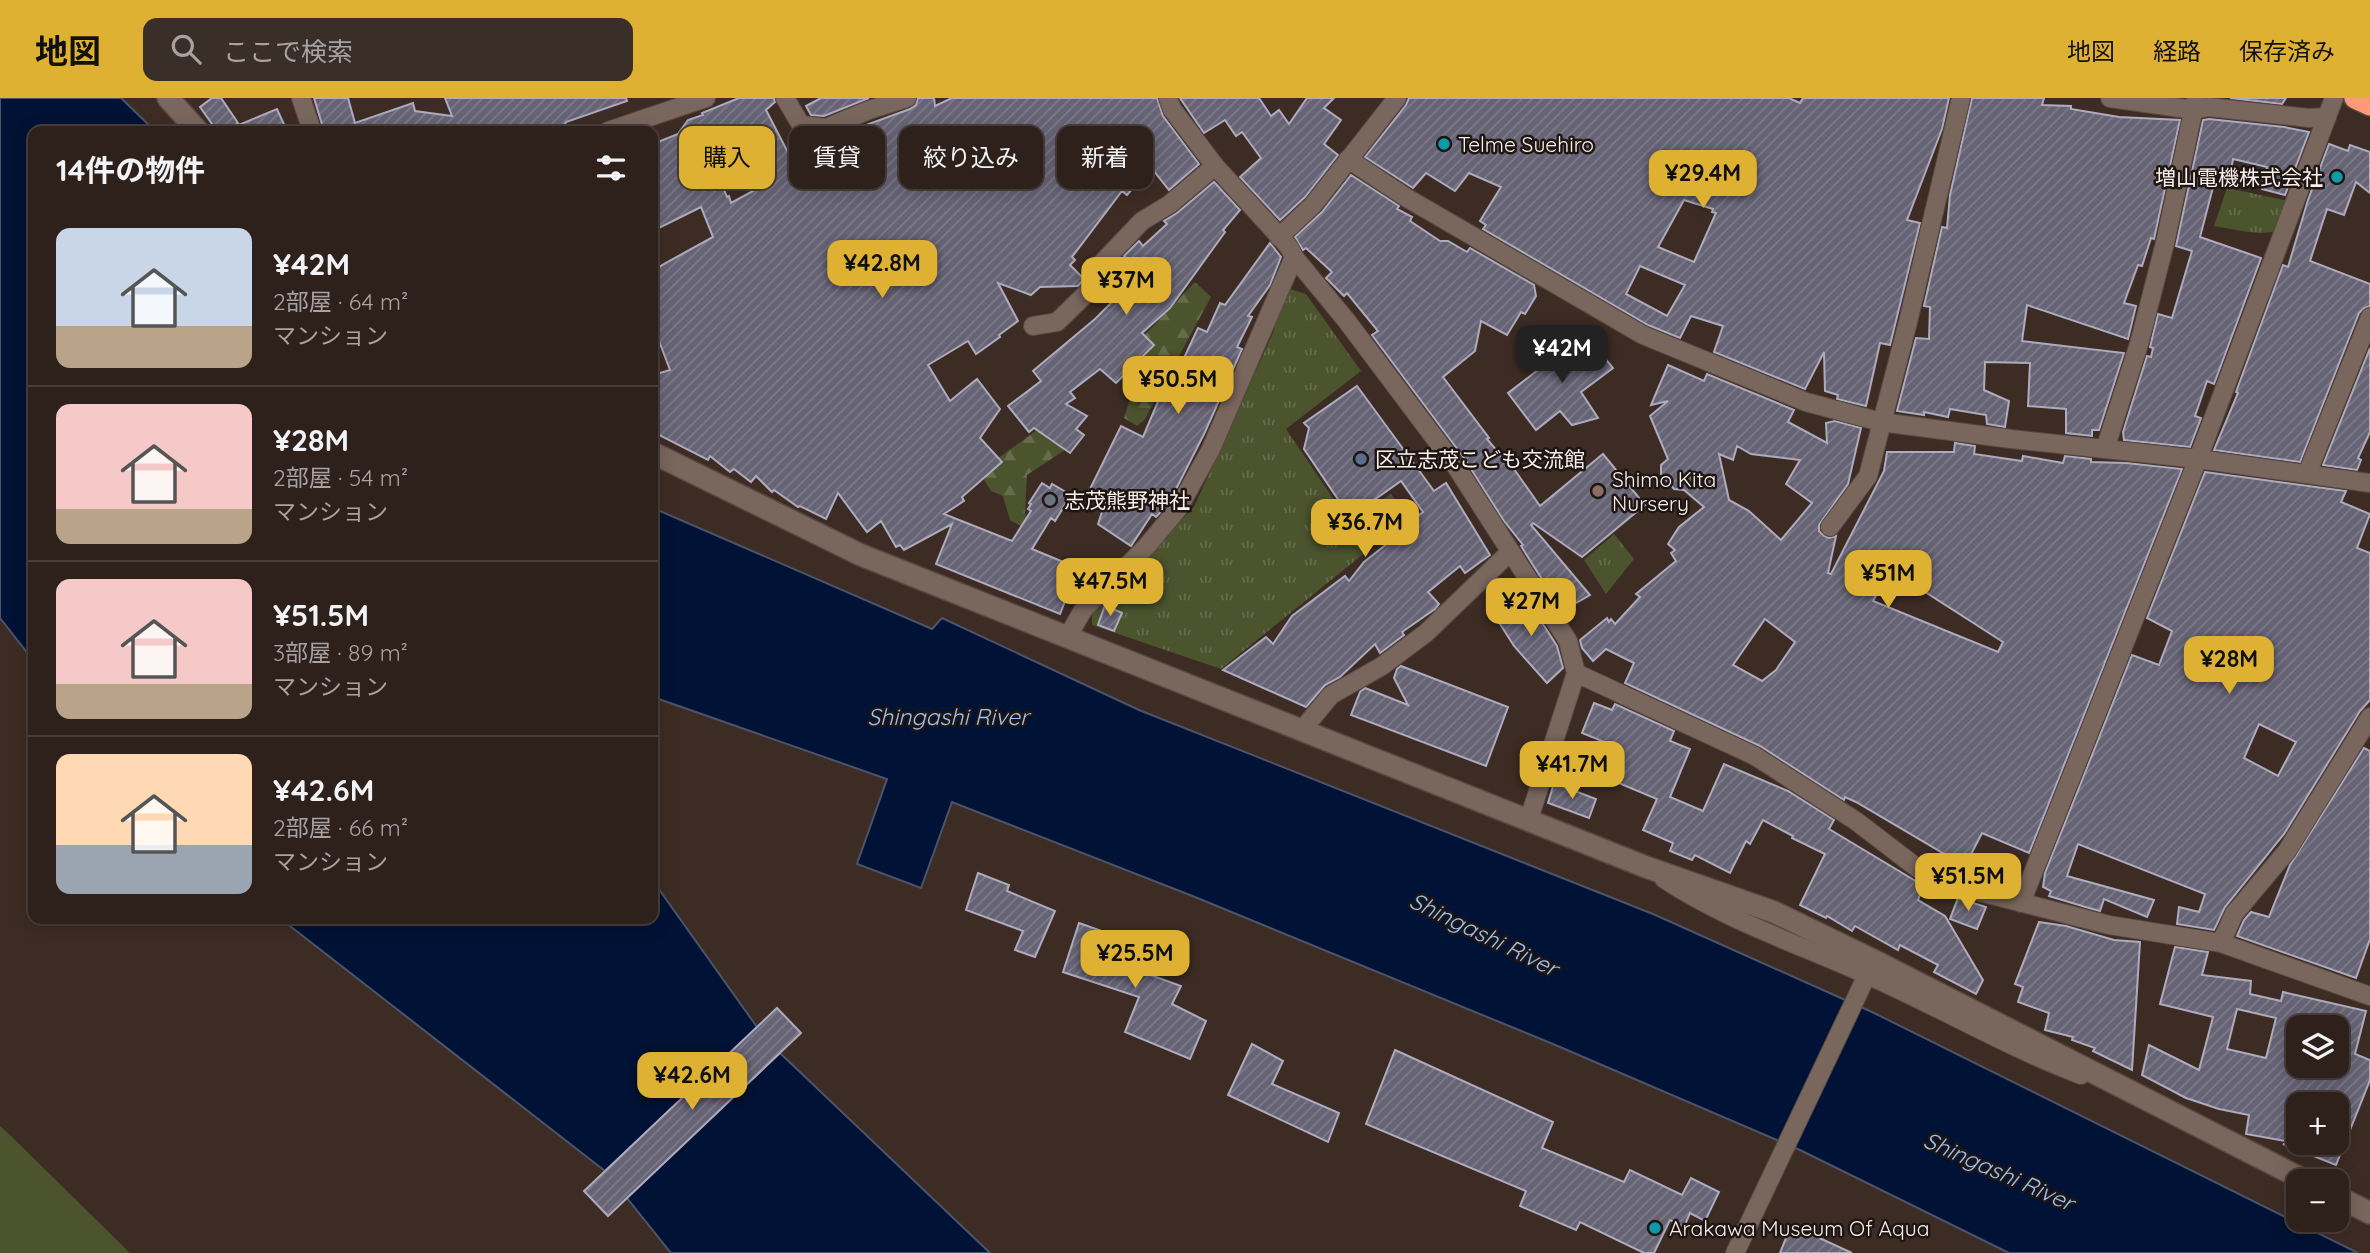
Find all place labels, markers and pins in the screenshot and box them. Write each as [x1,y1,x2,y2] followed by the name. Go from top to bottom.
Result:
[1458,131,1594,157] place label: Telme Suehiro
[1436,136,1452,152] marker: Telme Suehiro
[1646,150,1760,210] pin: ¥29.4M
[2155,164,2323,190] place label: 増山電機株式会社
[2329,169,2345,185] marker: 増山電機株式会社
[825,240,939,300] pin: ¥42.8M
[1085,258,1167,317] pin: ¥37M
[1521,326,1603,385] pin: ¥42M
[1121,356,1235,416] pin: ¥50.5M
[1375,446,1585,472] place label: 区立志茂こども交流館
[1353,451,1369,467] marker: 区立志茂こども交流館
[1612,466,1716,516] place label: Shimo Kita Nursery
[1590,483,1606,499] marker: Shimo Kita Nursery
[1064,487,1190,513] place label: 志茂熊野神社
[1042,492,1058,508] marker: 志茂熊野神社
[1308,500,1422,559] pin: ¥36.7M
[1847,550,1929,610] pin: ¥51M
[1053,559,1167,618] pin: ¥47.5M
[1490,578,1572,638] pin: ¥27M
[2188,636,2270,696] pin: ¥28M
[1515,742,1629,801] pin: ¥41.7M
[1911,854,2025,913] pin: ¥51.5M
[1078,930,1192,990] pin: ¥25.5M
[635,1052,749,1112] pin: ¥42.6M
[1669,1215,1929,1241] place label: Arakawa Museum Of Aqua
[1647,1220,1663,1236] marker: Arakawa Museum Of Aqua

